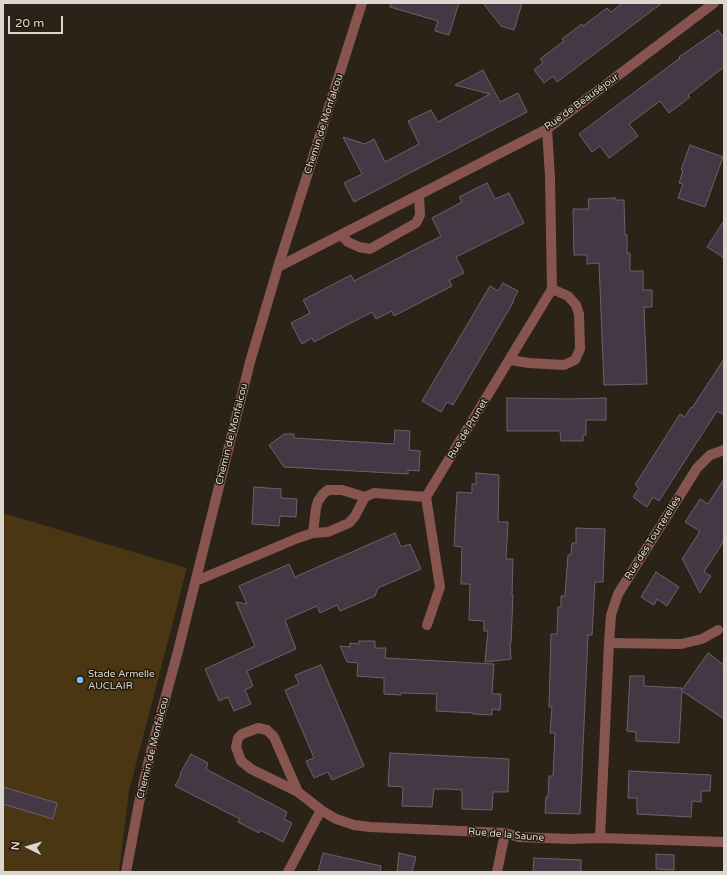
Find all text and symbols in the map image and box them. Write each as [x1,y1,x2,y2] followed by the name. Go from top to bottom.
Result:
[10,8,65,34] scale bar
[15,16,44,30] text: 20 m
[542,71,622,133] street label: Rue de Beauséjour
[302,72,346,176] street label: Chemin de Monfalcou
[214,382,250,486] street label: Chemin de Monfalcou
[445,397,491,461] street label: Rue de Prunet
[622,494,684,582] street label: Rue des Tourterelles
[88,668,155,692] place label: Stade Armelle AUCLAIR
[75,675,85,685] marker: Stade Armelle AUCLAIR
[135,696,171,800] street label: Chemin de Monfalcou
[467,826,545,844] street label: Rue de la Saune
[8,827,48,867] north arrow
[9,841,22,851] text: N

